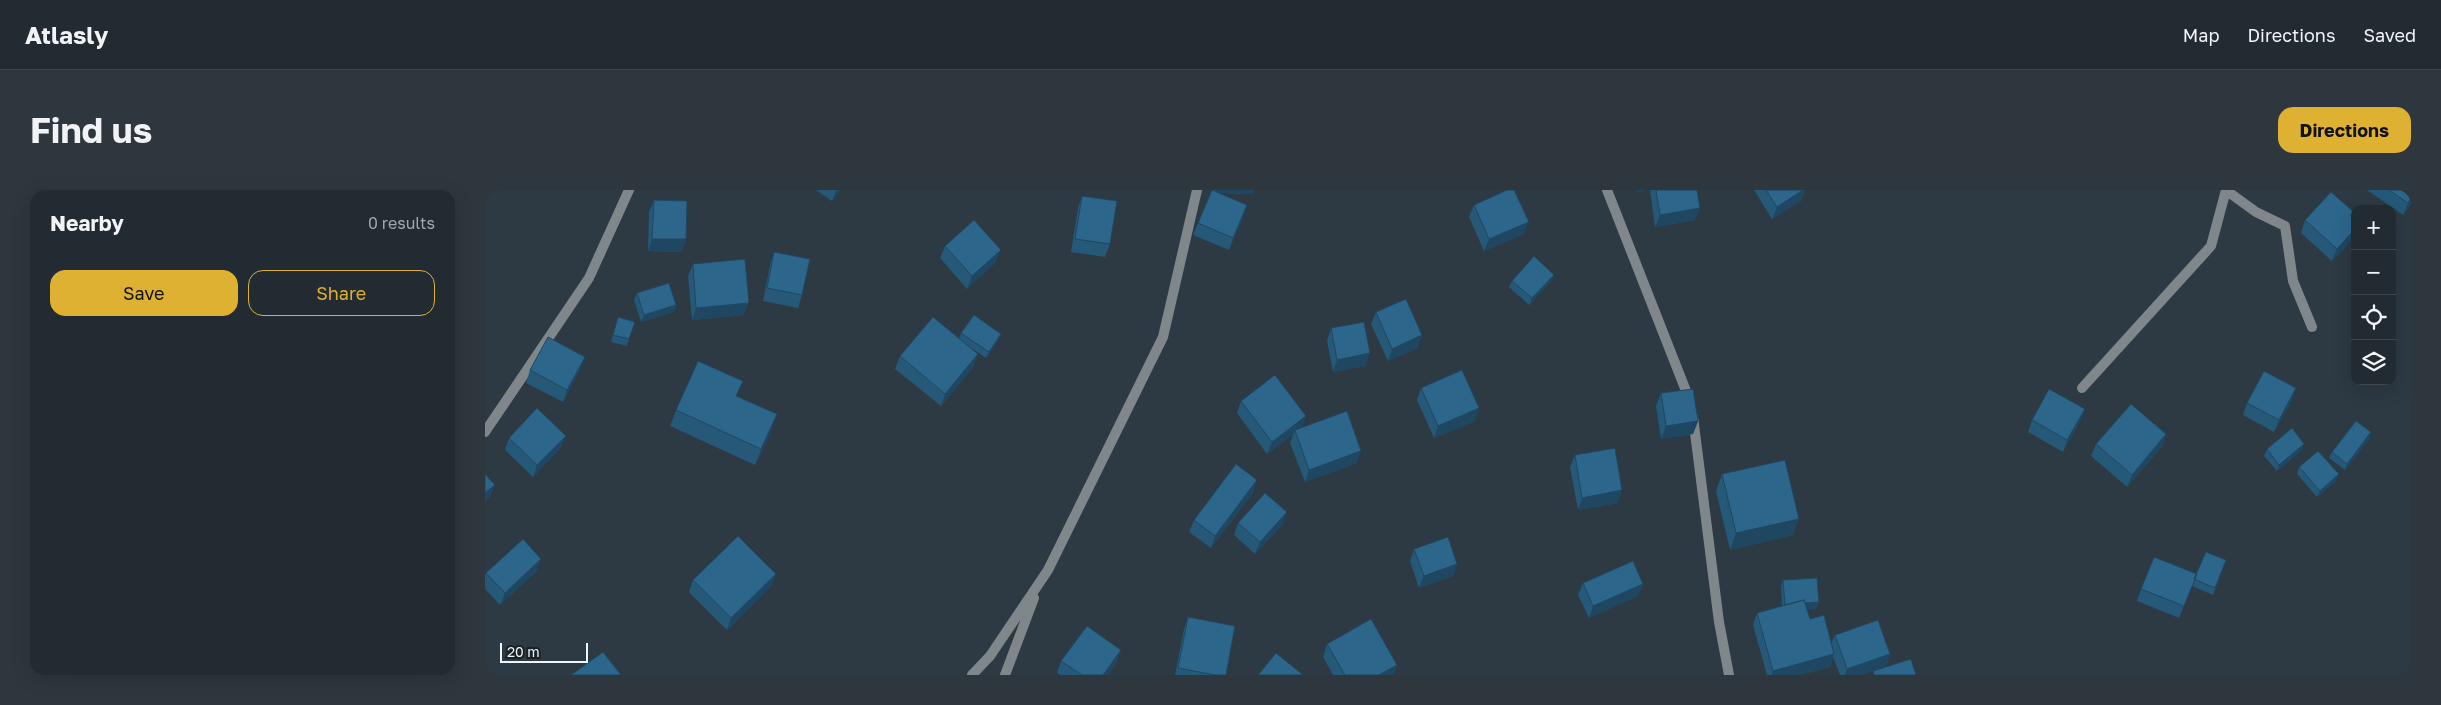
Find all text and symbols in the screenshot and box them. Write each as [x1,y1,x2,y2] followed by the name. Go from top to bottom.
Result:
[25,20,108,49] text: Atlasly
[2183,24,2219,46] text: Map
[2247,24,2335,46] text: Directions
[2363,24,2416,46] text: Saved
[2278,107,2411,153] button: Directions
[30,109,152,151] text: Find us
[2351,205,2396,385] map controls
[2351,205,2396,250] button: +
[50,210,124,236] text: Nearby
[368,213,435,233] text: 0 results
[2351,250,2396,295] button: −
[50,270,238,316] button: Save
[248,270,435,316] button: Share
[2351,295,2396,340] button: locate
[2351,340,2396,385] button: layers
[500,640,587,663] scale bar
[507,643,540,660] text: 20 m

